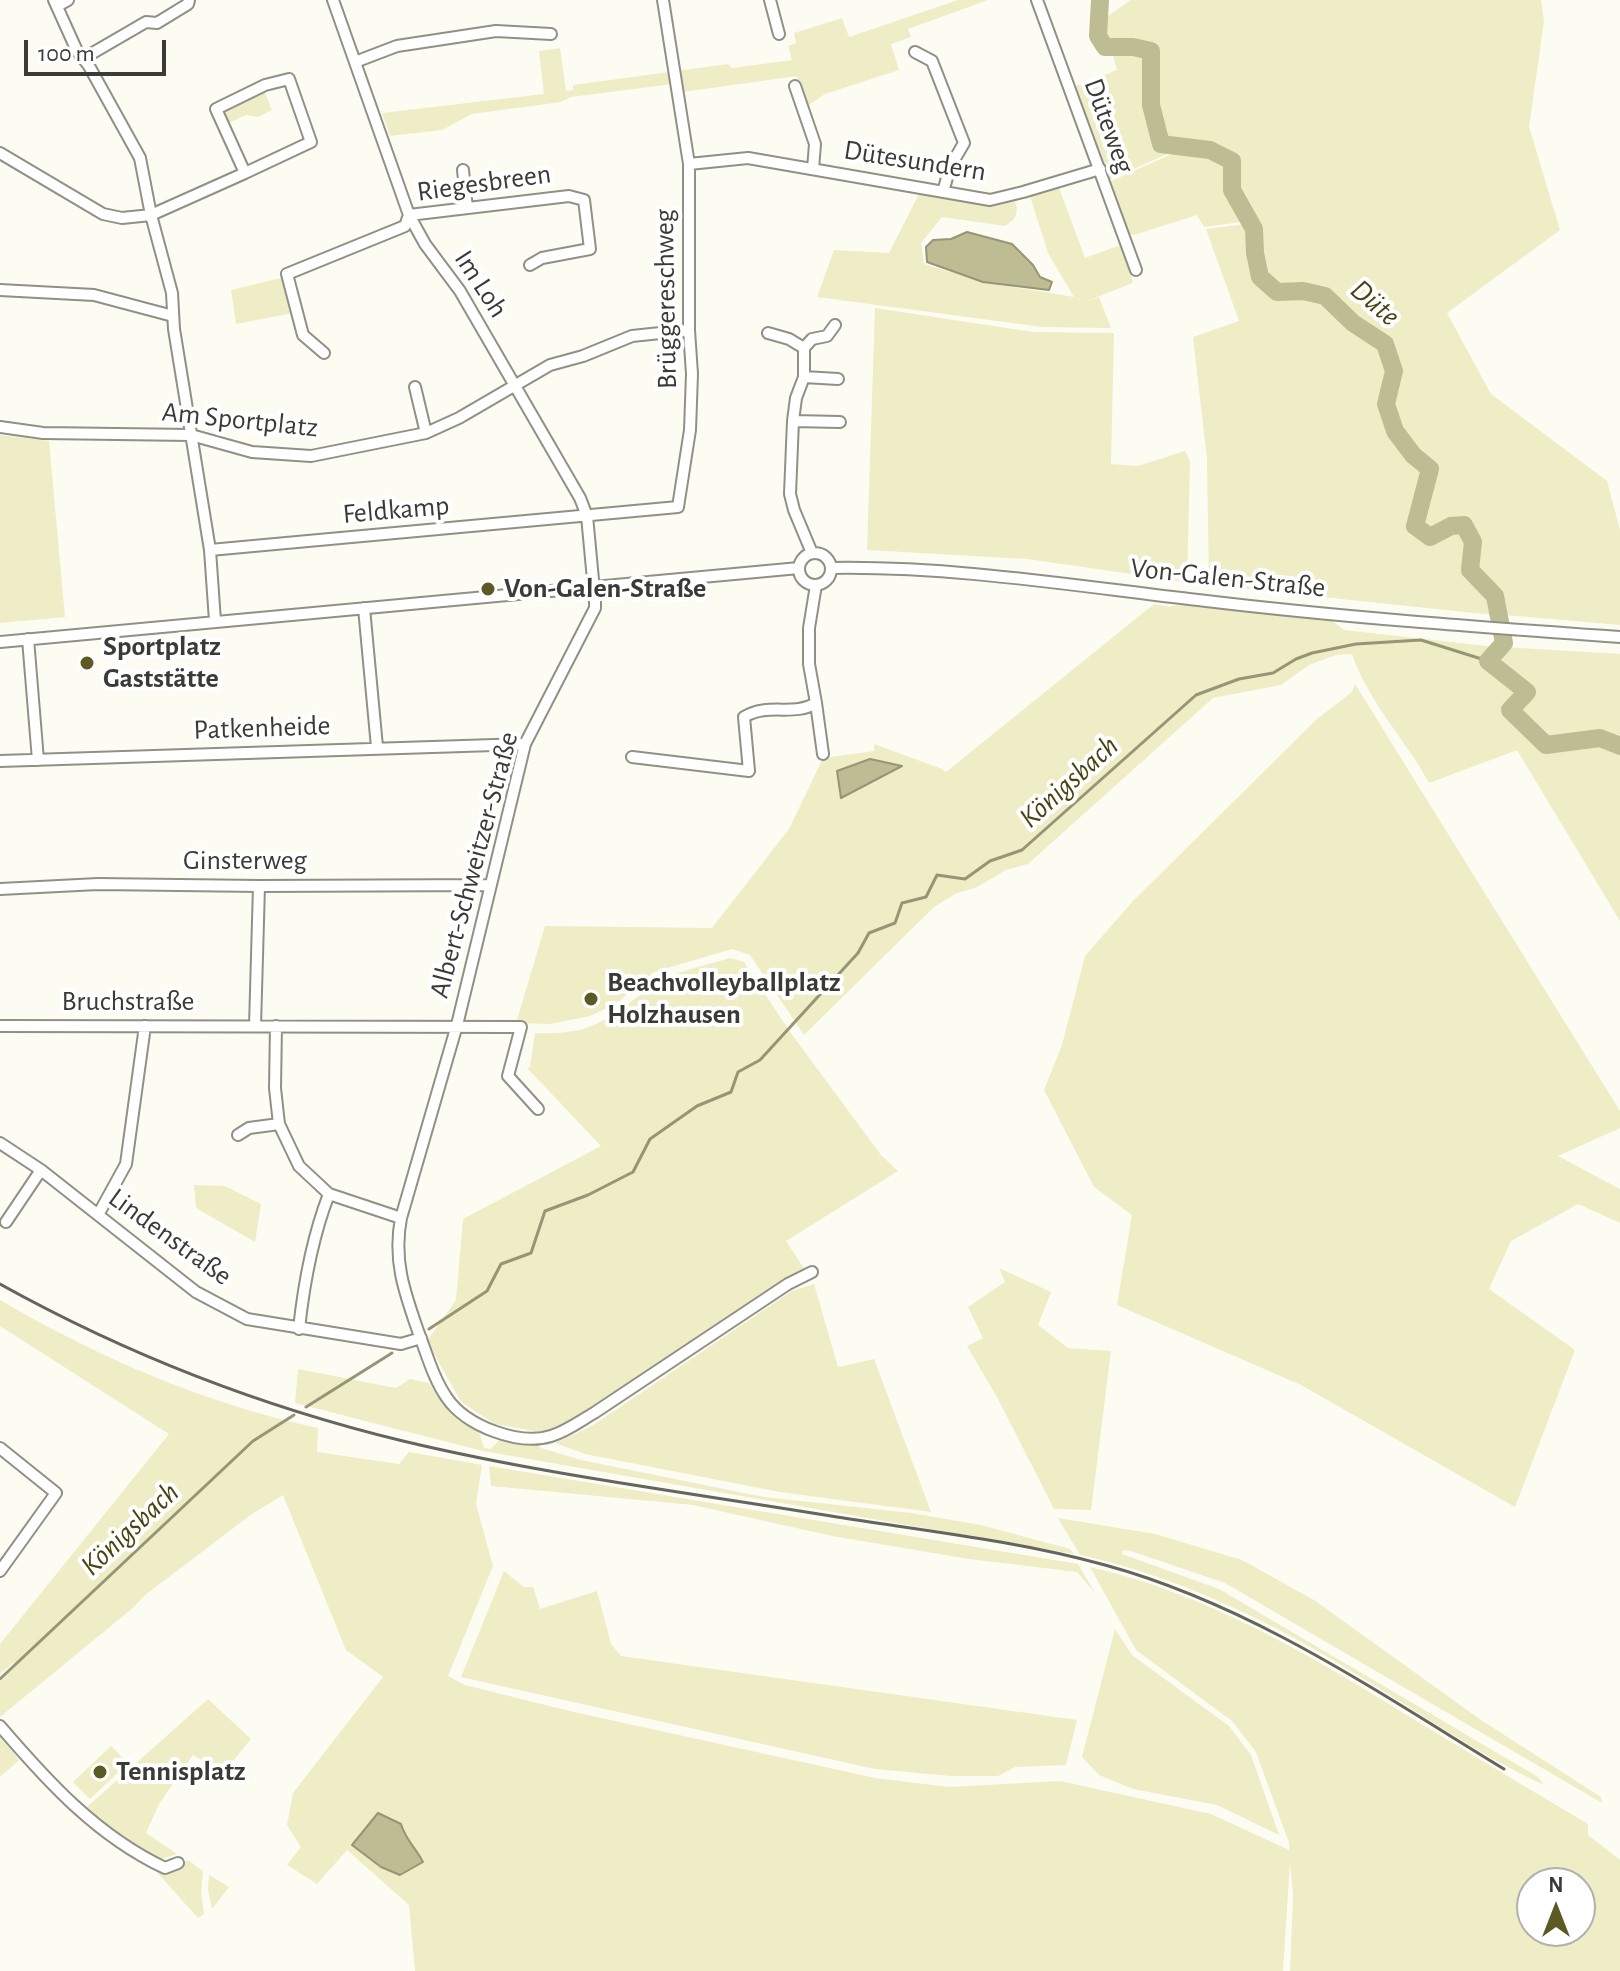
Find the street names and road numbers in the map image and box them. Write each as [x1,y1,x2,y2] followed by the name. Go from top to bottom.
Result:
[1076,74,1142,178] street label: Düteweg
[841,133,989,189] street label: Dütesundern
[415,157,553,209] street label: Riegesbreen
[648,209,684,389] street label: Brüggereschweg
[447,244,515,324] street label: Im Loh
[160,395,320,445] street label: Am Sportplatz
[341,489,451,531] street label: Feldkamp
[1129,551,1327,605] street label: Von-Galen-Straße
[193,709,331,747] street label: Patkenheide
[422,728,526,1002] street label: Albert-Schweitzer-Straße
[183,844,307,878] street label: Ginsterweg
[62,985,194,1019] street label: Bruchstraße
[102,1181,238,1293] street label: Lindenstraße

